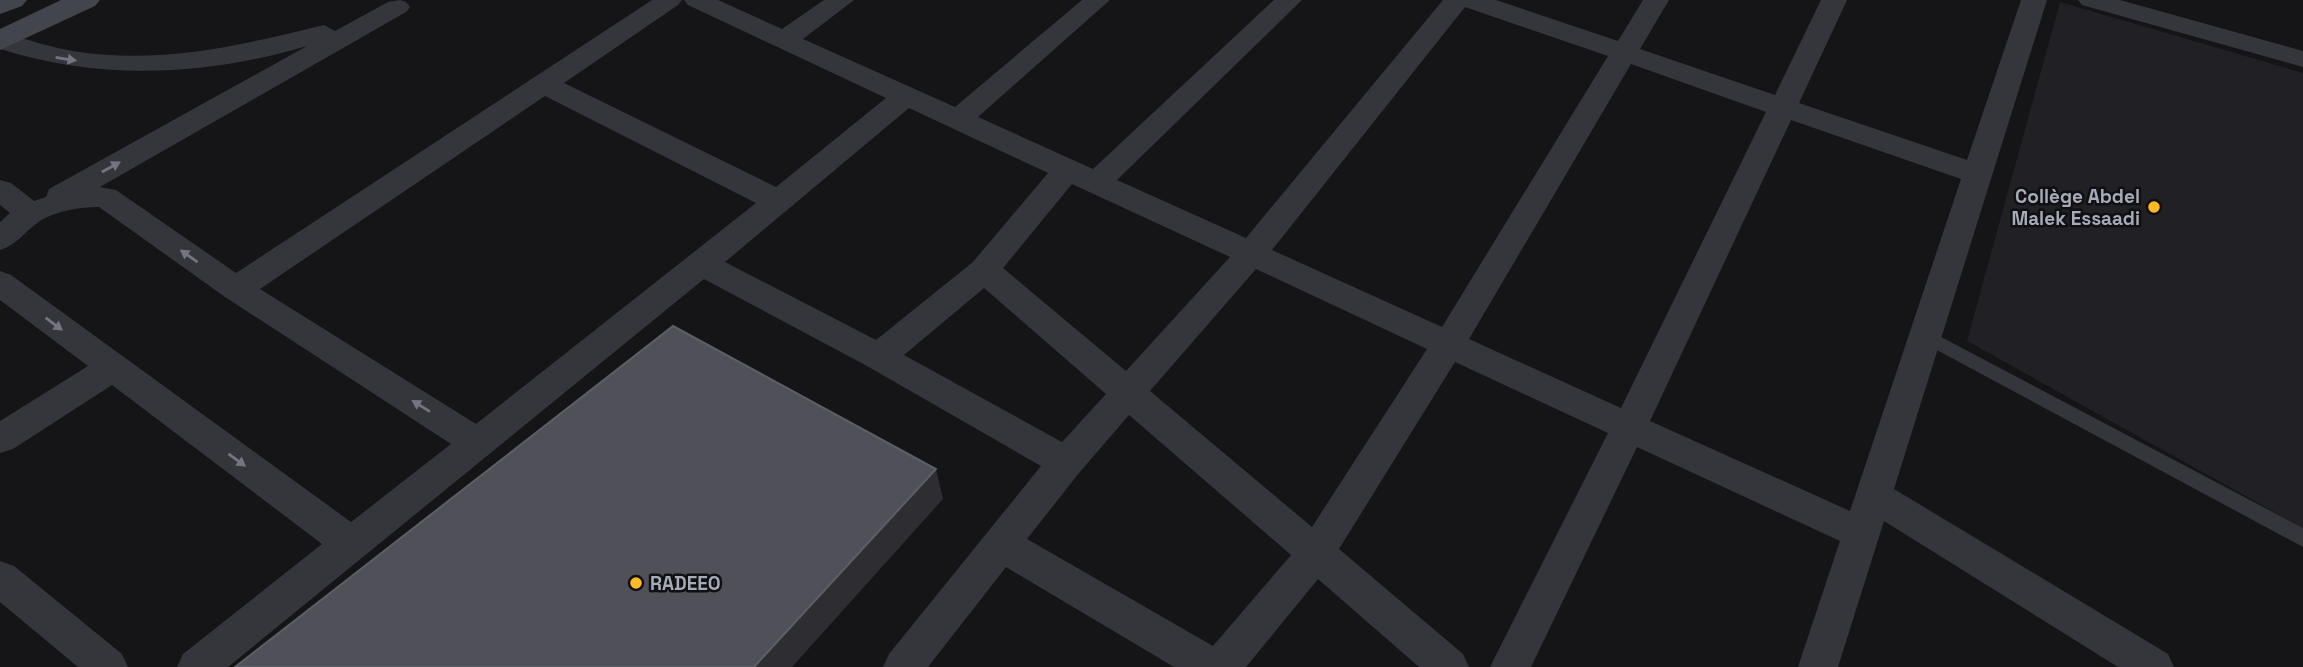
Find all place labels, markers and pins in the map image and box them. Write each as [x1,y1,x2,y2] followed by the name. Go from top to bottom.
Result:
[2011,184,2140,231] place label: Collège Abdel Malek Essaadi
[2146,199,2162,215] marker: Collège Abdel Malek Essaadi
[650,571,721,596] place label: RADEEO
[628,575,644,591] marker: RADEEO

